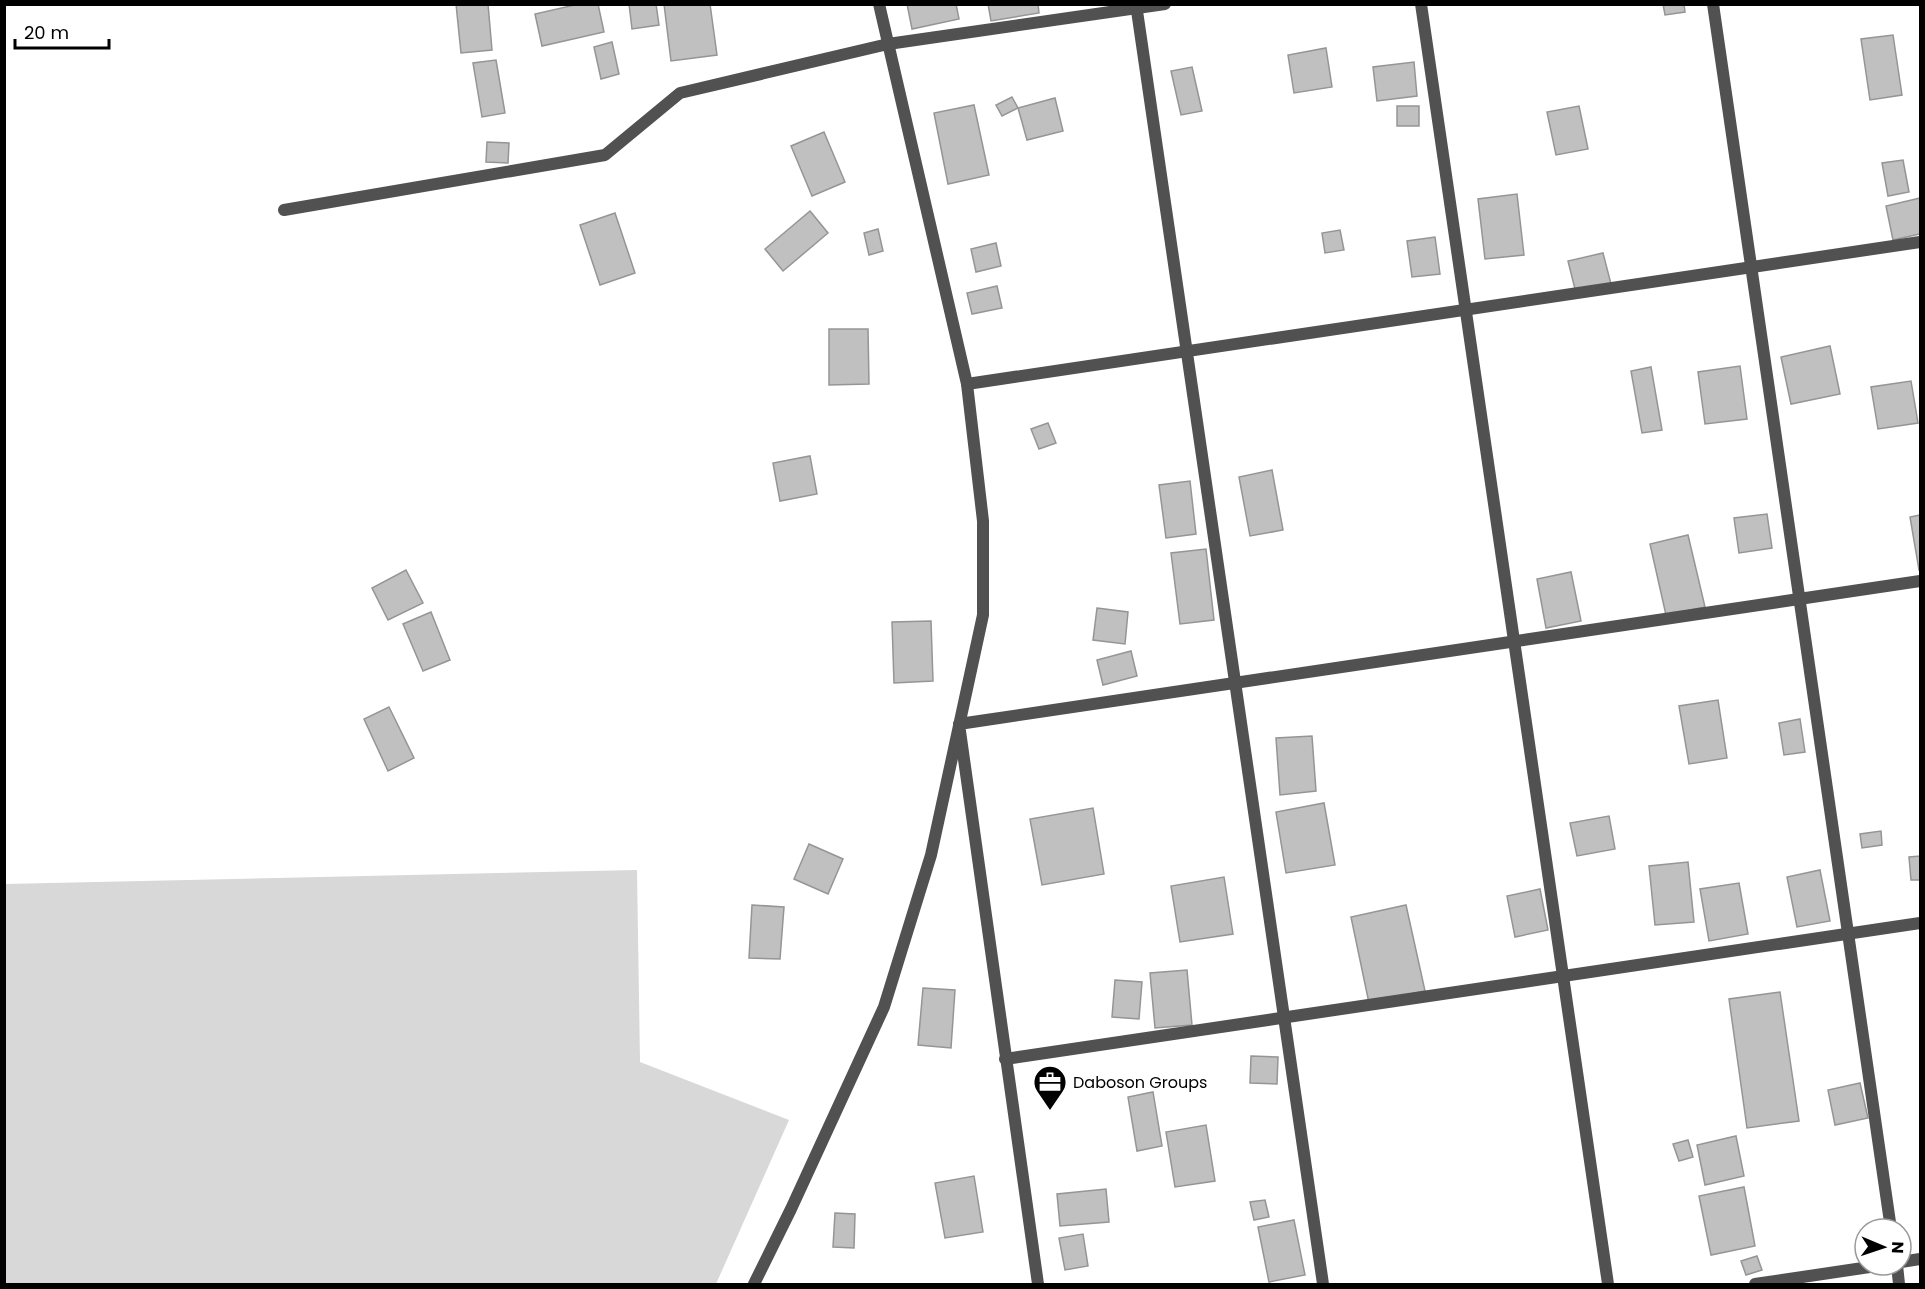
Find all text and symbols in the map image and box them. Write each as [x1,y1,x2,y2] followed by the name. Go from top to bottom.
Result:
[15,12,110,50] scale bar
[24,20,69,45] text: 20 m
[1032,1064,1068,1111] office icon: Daboson Groups
[1073,1071,1207,1094] place label: Daboson Groups
[1853,1217,1913,1277] north arrow
[1886,1241,1909,1254] text: N

